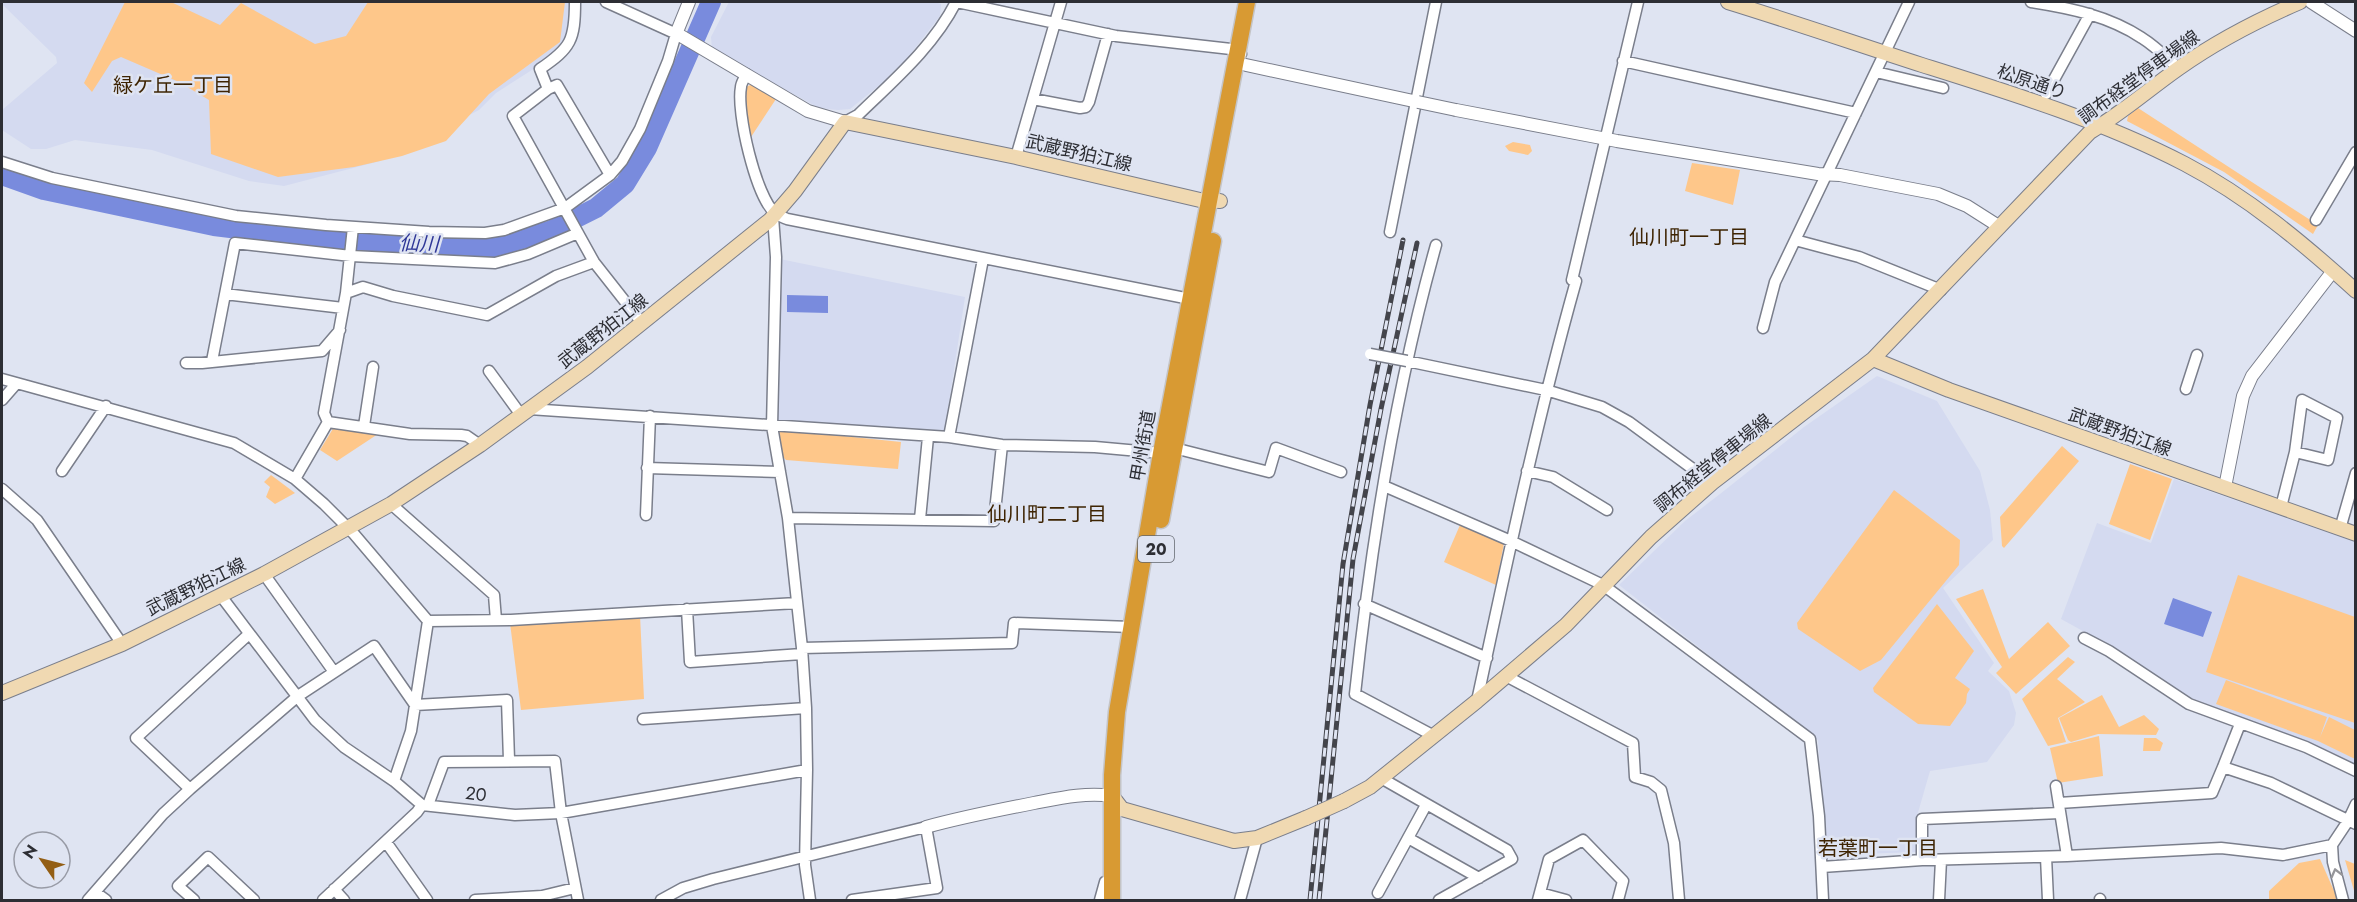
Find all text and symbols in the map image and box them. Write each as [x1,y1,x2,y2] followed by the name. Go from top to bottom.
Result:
[2073,24,2205,130] street label: 調布経堂停車場線
[1994,58,2070,106] street label: 松原通り
[113,71,233,100] district label: 緑ケ丘一丁目
[1023,128,1135,178] street label: 武蔵野狛江線
[1629,223,1749,252] district label: 仙川町一丁目
[399,229,441,259] water label: 仙川
[552,288,654,374] street label: 武蔵野狛江線
[2065,401,2175,463] street label: 武蔵野狛江線
[1124,408,1162,484] street label: 甲州街道
[1649,408,1777,518] street label: 調布経堂停車場線
[987,500,1107,529] district label: 仙川町二丁目
[1138,536,1174,562] road number: 20
[142,552,250,622] street label: 武蔵野狛江線
[464,780,488,808] street label: 20
[12,830,72,890] north arrow
[1818,834,1938,863] district label: 若葉町一丁目
[17,840,43,863] text: N
[2330,868,2343,878] one-way arrow

